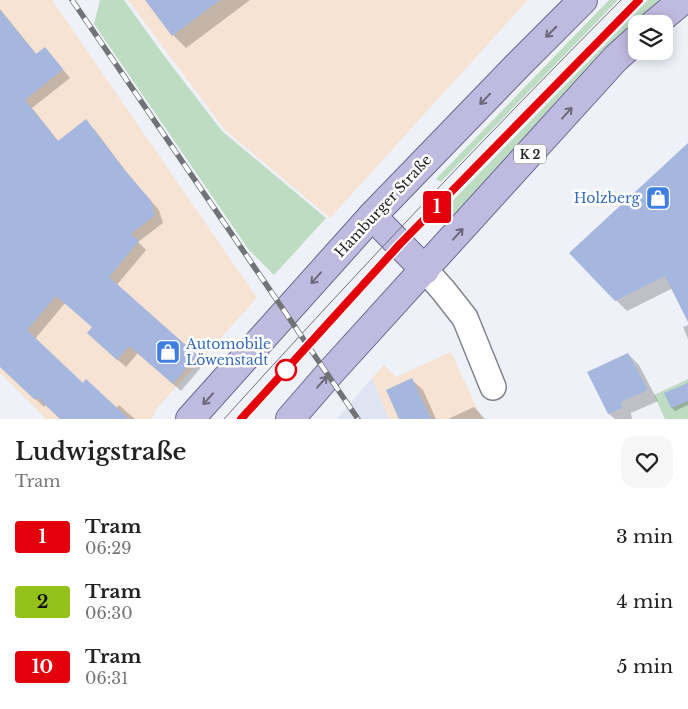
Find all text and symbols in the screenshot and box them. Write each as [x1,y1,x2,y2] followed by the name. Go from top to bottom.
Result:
[628,15,673,60] map controls
[628,15,673,60] button: layers
[545,26,557,38] one-way arrow
[479,93,491,105] one-way arrow
[561,106,573,119] one-way arrow
[514,144,546,164] road number: K 2
[331,151,435,261] street label: Hamburger Straße
[645,185,671,211] shop icon: Holzberg
[574,189,641,207] place label: Holzberg
[421,191,453,223] line badge: 1
[433,196,441,218] text: 1
[452,227,464,240] one-way arrow
[310,272,322,285] one-way arrow
[185,335,271,369] place label: Automobile Löwenstadt
[155,339,181,365] shop icon: Automobile Löwenstadt
[275,359,297,381] unlabelled marker
[316,376,328,389] one-way arrow
[202,393,213,406] one-way arrow
[621,436,673,488] button: heart
[15,437,186,466] text: Ludwigstraße
[15,471,60,491] text: Tram
[85,515,142,538] text: Tram
[616,525,673,548] text: 3 min
[39,526,46,548] text: 1
[85,538,131,558] text: 06:29
[85,580,142,603] text: Tram
[616,590,673,613] text: 4 min
[37,591,48,613] text: 2
[85,603,133,623] text: 06:30
[85,645,142,668] text: Tram
[617,655,673,678] text: 5 min
[32,656,53,678] text: 10
[85,668,128,688] text: 06:31

